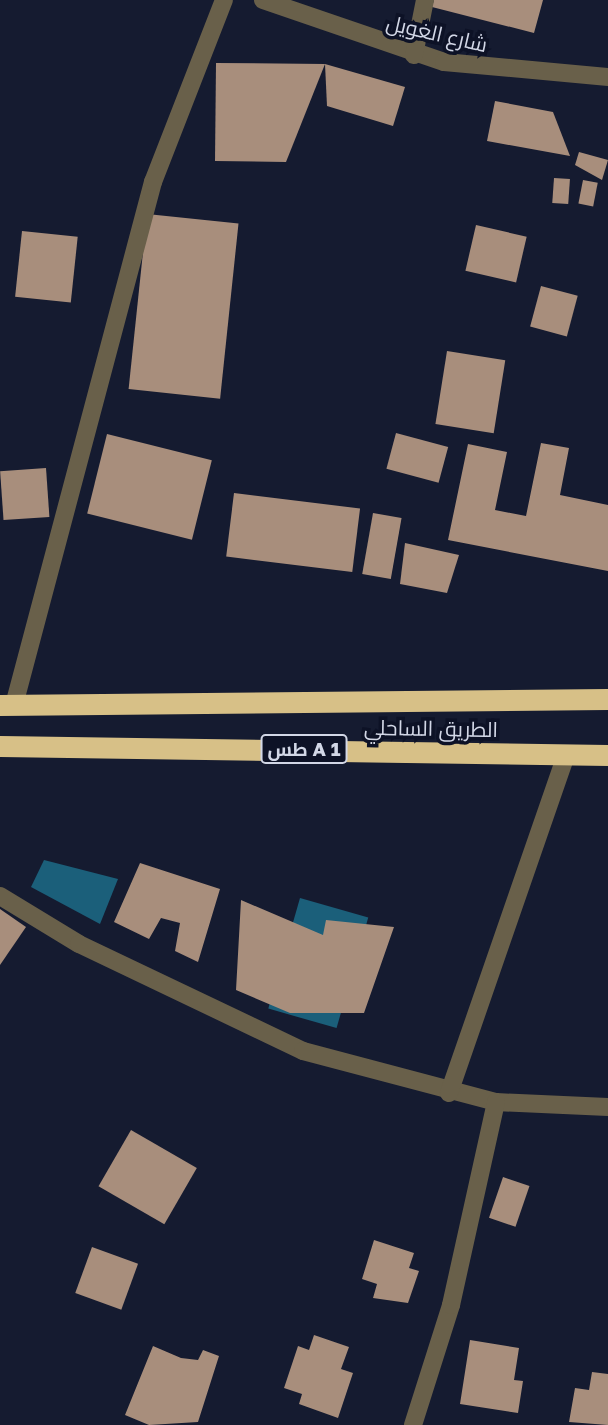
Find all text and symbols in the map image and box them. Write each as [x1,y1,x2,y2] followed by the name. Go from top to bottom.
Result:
[384,9,490,57] street label: شارع الغويل
[364,714,498,742] street label: الطريق الساحلي
[260,734,348,764] road number: طس A 1

